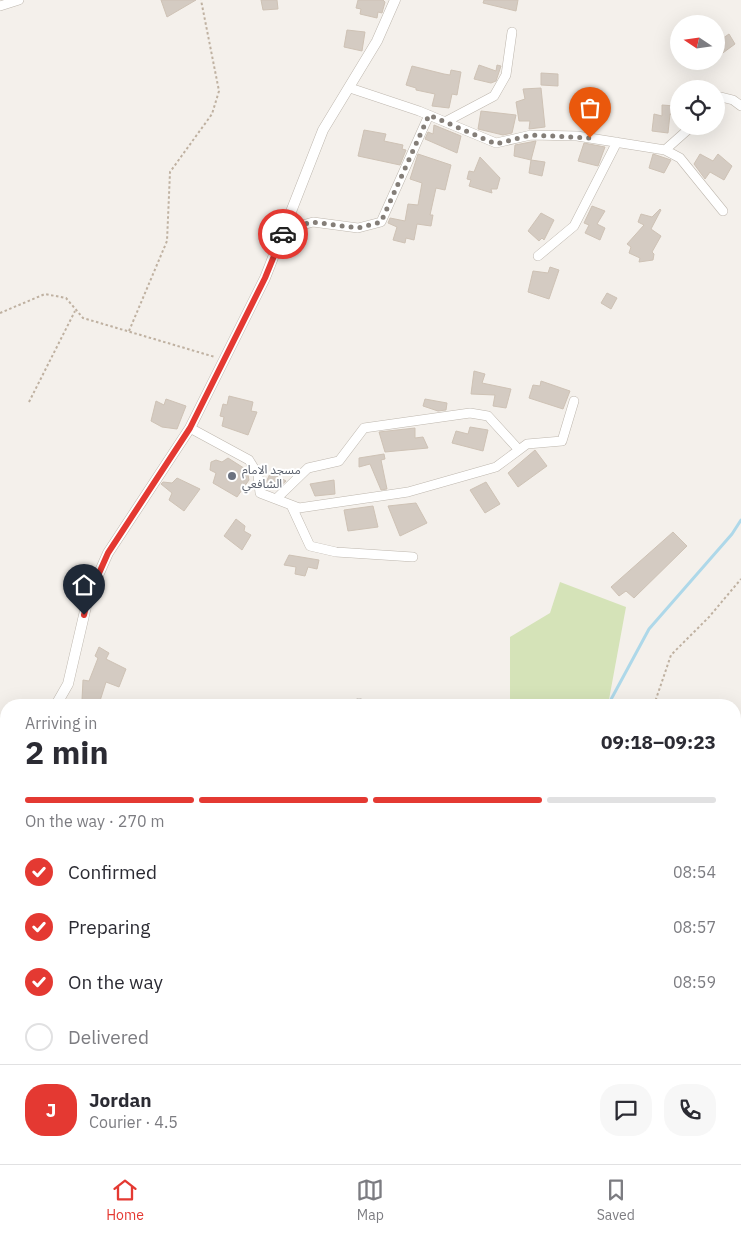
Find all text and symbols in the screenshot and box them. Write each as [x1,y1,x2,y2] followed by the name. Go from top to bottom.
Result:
[670,15,725,70] north arrow
[670,15,725,135] map controls
[670,80,725,135] button: locate
[569,87,611,138] pin
[576,94,604,122] icon: bag
[258,209,308,259] courier
[269,220,297,248] icon: car
[242,462,301,493] place label: مسجد الامام الشافعي
[226,470,238,482] marker: مسجد الامام الشافعي
[63,564,105,615] pin
[70,571,98,599] icon: home
[25,713,97,733] text: Arriving in
[601,730,716,754] text: 09:18–09:23
[25,731,109,773] text: 2 min
[25,811,164,831] text: On the way · 270 m
[25,858,53,886] icon: check
[68,860,157,884] text: Confirmed
[673,862,716,882] text: 08:54
[25,913,53,941] icon: check
[68,915,150,939] text: Preparing
[673,917,716,937] text: 08:57
[25,968,53,996] icon: check
[68,970,163,994] text: On the way
[673,972,716,992] text: 08:59
[68,1025,149,1049] text: Delivered
[600,1084,652,1136] button: chat
[664,1084,716,1136] button: phone
[89,1088,152,1112] text: Jordan
[46,1098,56,1122] text: J
[89,1112,178,1132] text: Courier · 4.5
[106,1176,144,1224] tab: Home
[356,1176,384,1224] tab: Map
[597,1176,635,1224] tab: Saved

